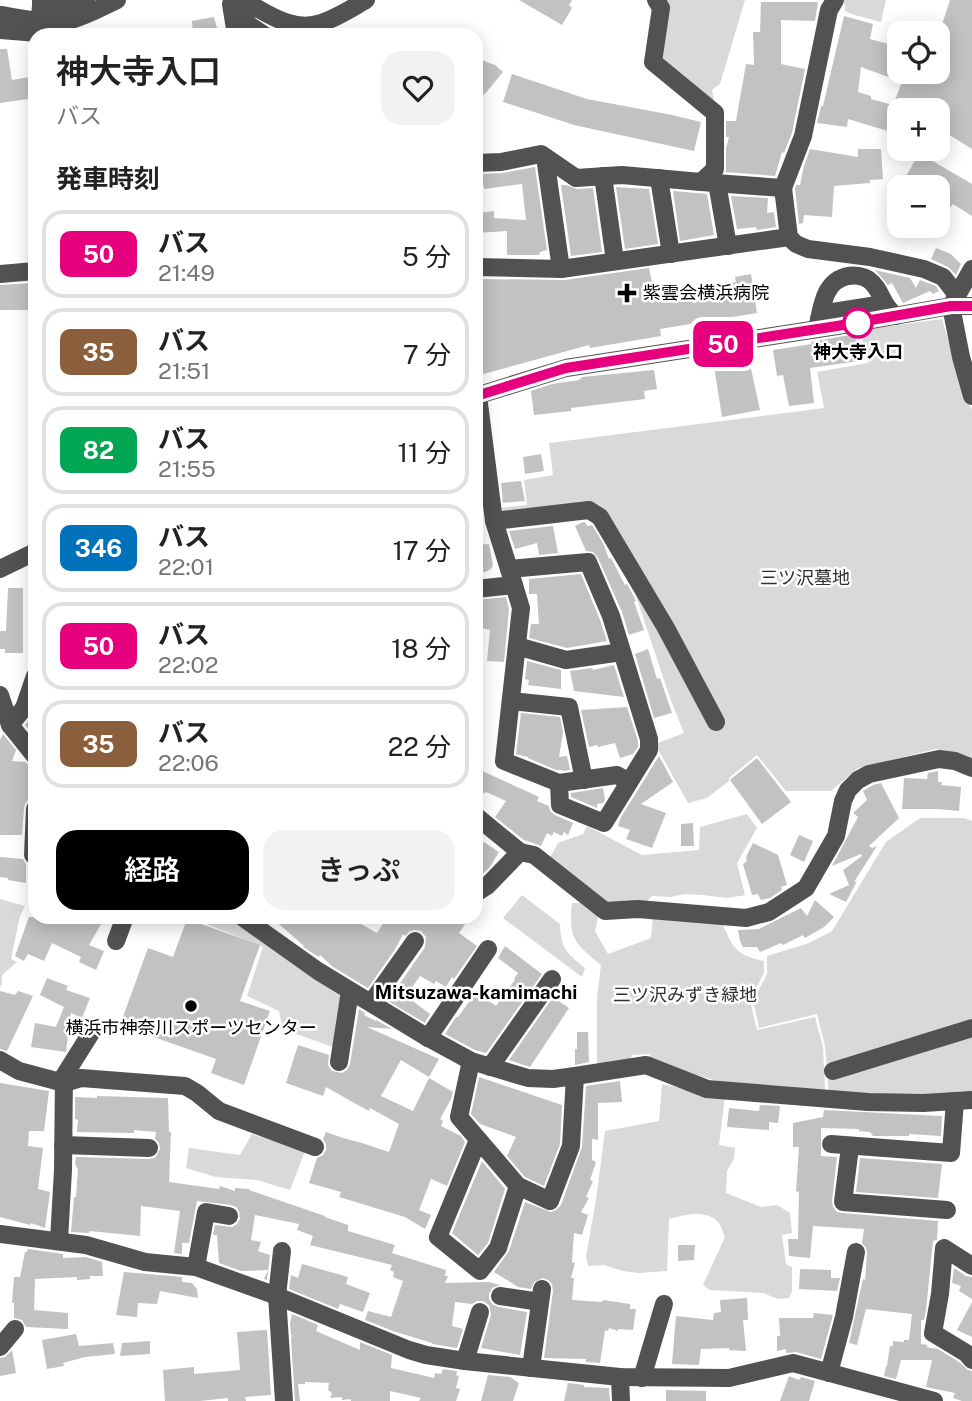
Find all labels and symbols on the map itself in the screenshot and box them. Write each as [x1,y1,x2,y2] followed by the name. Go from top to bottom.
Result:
[643,282,769,303] place label: 紫雲会横浜病院
[617,283,637,303] marker: 紫雲会横浜病院
[843,308,873,338] marker: 神大寺入口
[692,321,754,367] line badge: 50
[813,341,903,362] place label: 神大寺入口
[760,567,850,588] park label: 三ツ沢墓地
[375,981,577,1003] district label: Mitsuzawa-kamimachi
[613,984,757,1005] park label: 三ツ沢みずき緑地
[183,998,199,1014] marker: 横浜市神奈川スポーツセンター
[65,1017,317,1038] place label: 横浜市神奈川スポーツセンター

